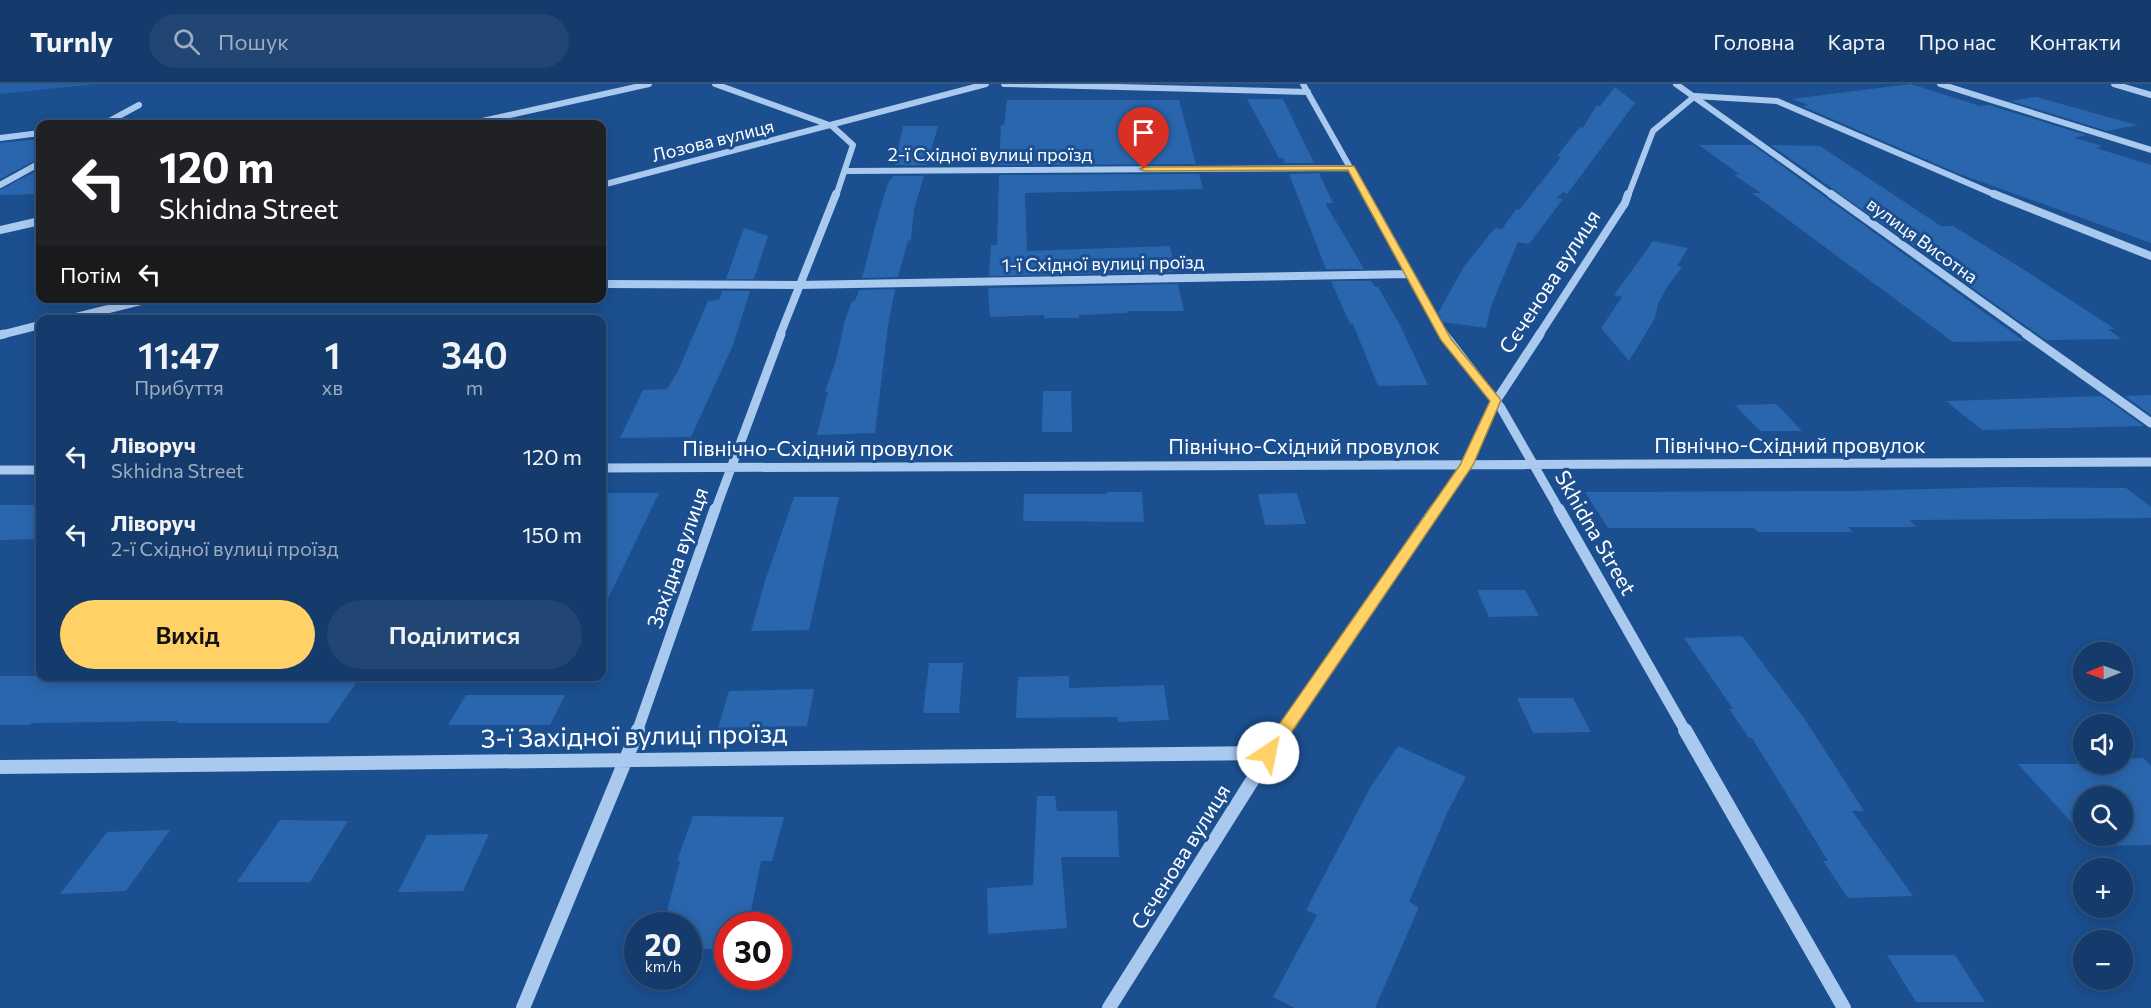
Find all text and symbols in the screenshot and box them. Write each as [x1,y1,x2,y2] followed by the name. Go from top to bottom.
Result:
[149,14,569,68] search box
[30,24,113,58] text: Turnly
[170,25,203,58] icon: search
[218,28,289,55] text: Пошук
[1713,29,1795,54] text: Головна
[1828,29,1885,54] text: Карта
[1918,29,1996,54] text: Про нас
[2029,29,2121,54] text: Контакти
[1118,107,1169,169] pin
[649,114,776,166] street label: Лозова вулиця
[1127,116,1160,149] icon: arrive
[159,140,274,192] text: 120 m
[888,143,1093,165] street label: 2-ї Східної вулиці проїзд
[60,144,138,222] icon: left
[159,192,339,225] text: Skhidna Street
[1863,193,1982,288] street label: вулиця Висотна
[1493,205,1605,358] street label: Сєченова вулиця
[1002,250,1205,276] street label: 1-ї Східної вулиці проїзд
[133,258,166,291] icon: left
[60,261,121,288] text: Потім
[138,332,220,376] text: 11:47
[324,332,340,376] text: 1
[441,332,508,376] text: 340
[134,375,224,399] text: Прибуття
[322,375,343,399] text: хв
[466,375,483,399] text: m
[111,431,196,458] text: Ліворуч
[1654,432,1926,457] street label: Північно-Східний провулок
[1168,433,1440,458] street label: Північно-Східний провулок
[682,435,954,460] street label: Північно-Східний провулок
[60,440,93,473] icon: left
[523,443,582,470] text: 120 m
[111,458,244,482] text: Skhidna Street
[1551,466,1642,599] street label: Skhidna Street
[641,484,712,631] street label: Західна вулиця
[111,509,196,536] text: Ліворуч
[60,518,93,551] icon: left
[522,521,582,548] text: 150 m
[111,536,338,560] text: 2-ї Східної вулиці проїзд
[60,600,315,669] button: Вихід
[327,600,582,669] button: Поділитися
[2073,642,2133,702] north arrow
[2073,642,2133,990] map controls
[2073,714,2133,774] button: sound
[480,716,788,753] street label: 3-ї Західної вулиці проїзд
[1236,721,1300,785] position arrow
[1125,779,1234,933] street label: Сєченова вулиця
[2073,786,2133,846] button: search
[2073,858,2133,918] button: +
[714,912,792,990] speed limit sign: 30
[645,925,681,962] text: 20
[2073,930,2133,990] button: −
[645,957,681,975] text: km/h

